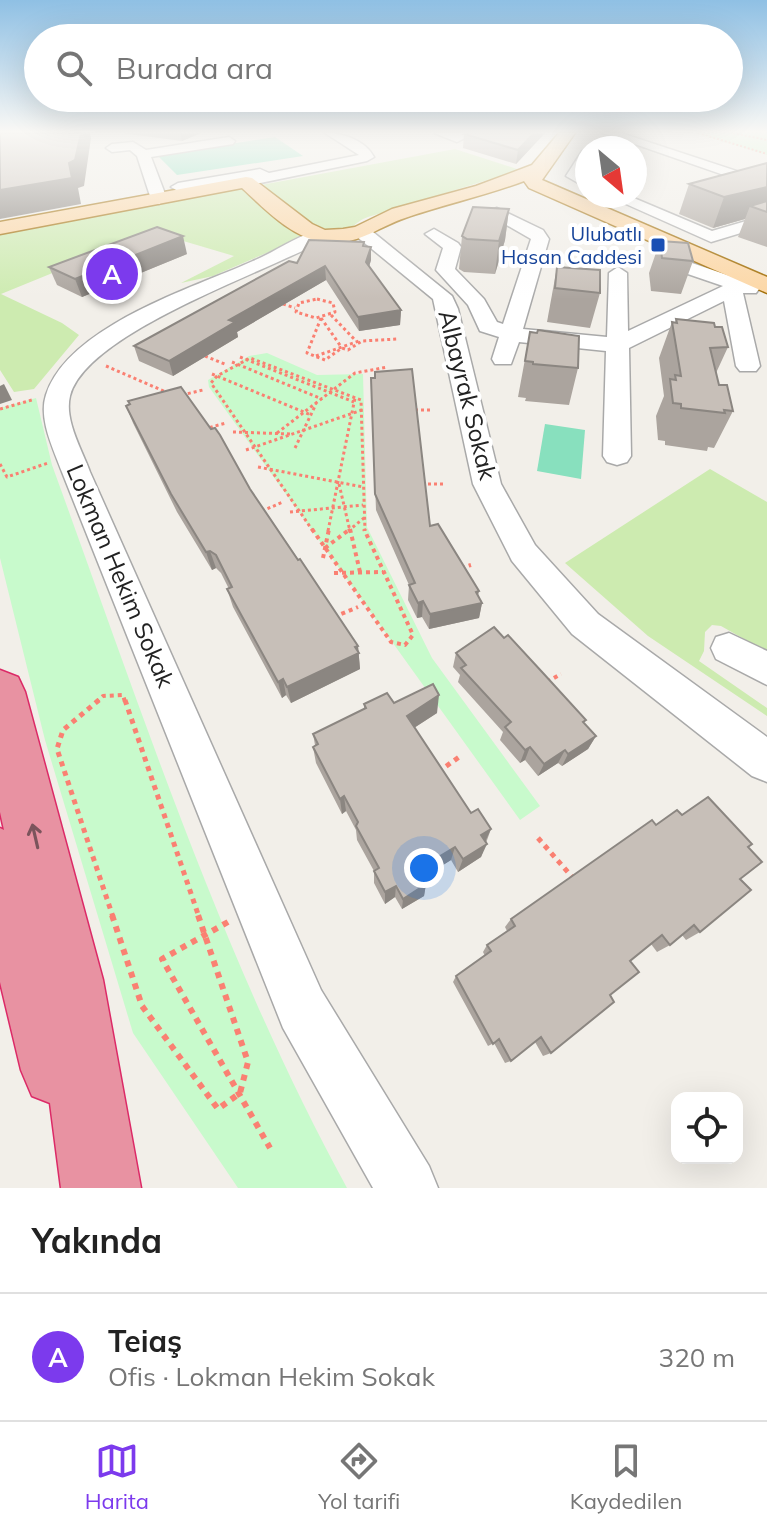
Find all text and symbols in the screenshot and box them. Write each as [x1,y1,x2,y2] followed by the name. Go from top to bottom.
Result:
[24,24,743,112] search box
[52,46,96,90] icon: search
[116,49,273,87] text: Burada ara
[575,136,647,208] north arrow
[501,221,642,269] place label: Ulubatlı Hasan Caddesi
[649,236,667,254] marker: Ulubatlı Hasan Caddesi
[86,244,138,304] pin: A
[432,307,504,483] street label: Albayrak Sokak
[60,460,182,692] street label: Lokman Hekim Sokak
[26,824,41,850] one-way arrow
[404,848,444,888] your location
[671,1092,743,1164] map controls
[671,1092,743,1164] button: locate
[32,1219,162,1262] text: Yakında
[108,1322,182,1360] text: Teiaş
[48,1341,68,1374] text: A
[659,1341,735,1374] text: 320 m
[108,1360,435,1393] text: Ofis · Lokman Hekim Sokak
[85,1439,149,1515] tab: Harita
[318,1439,400,1515] tab: Yol tarifi
[570,1439,682,1515] tab: Kaydedilen

